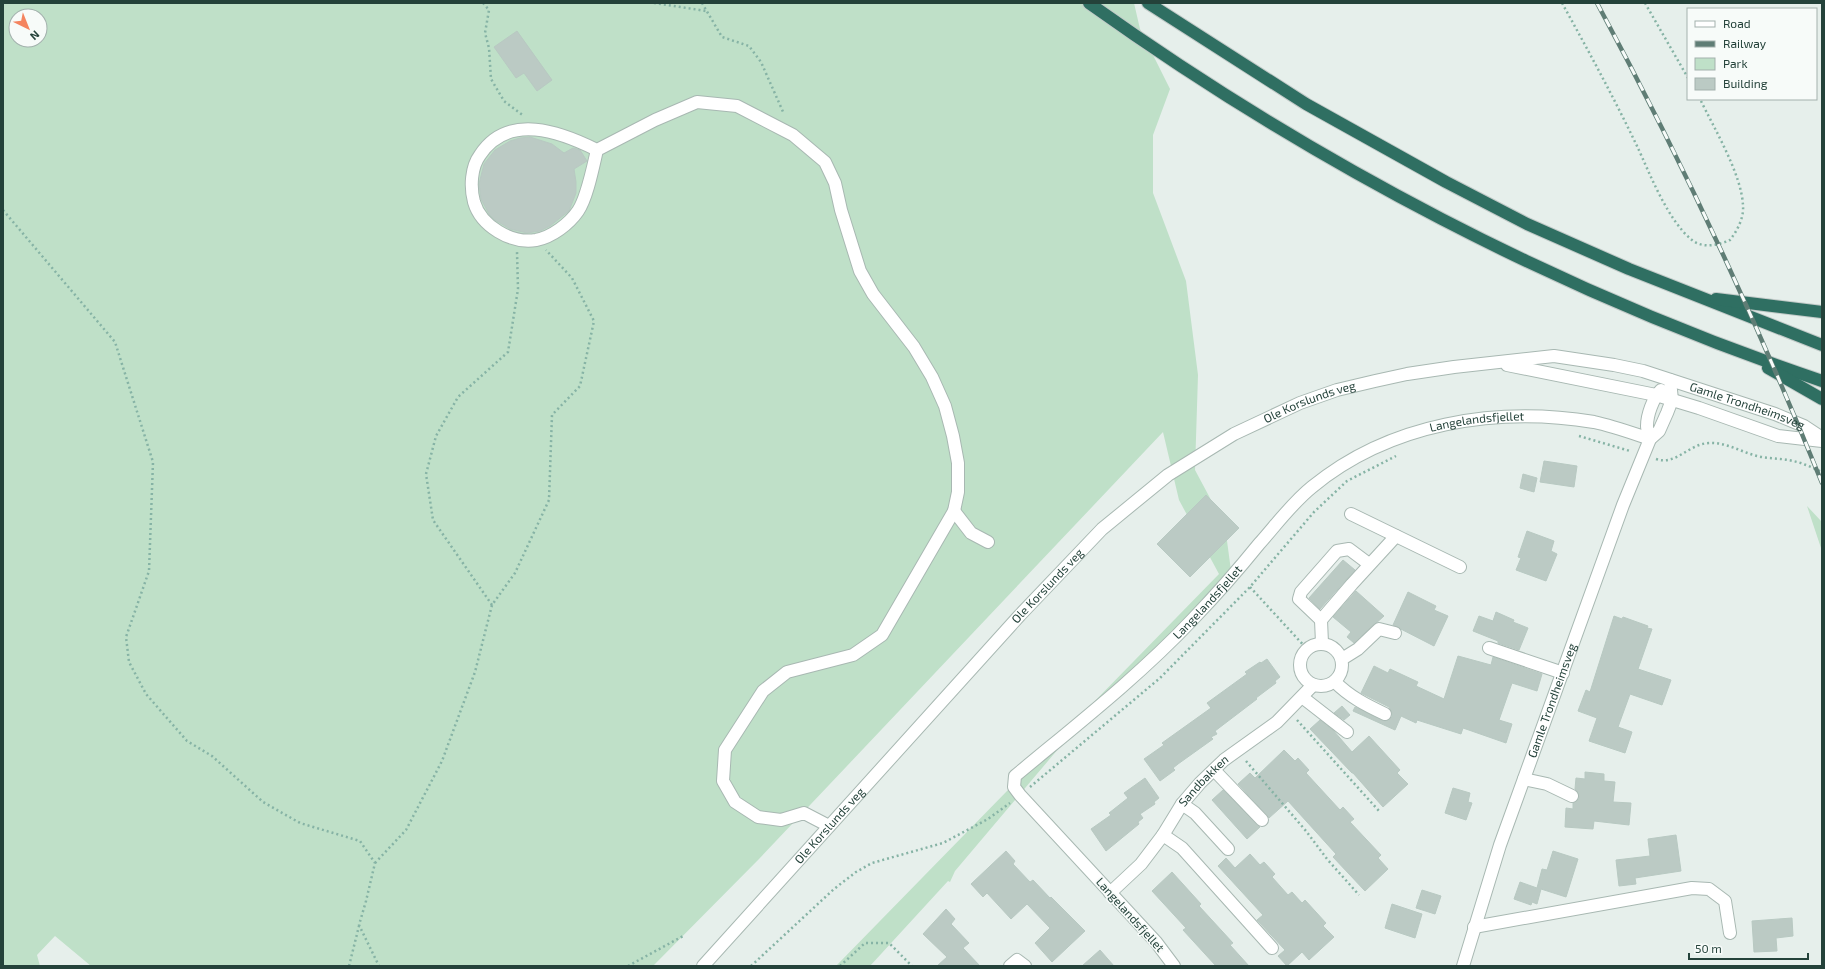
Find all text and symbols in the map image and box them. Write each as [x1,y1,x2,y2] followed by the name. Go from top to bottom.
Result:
[8,8,48,48] north arrow
[1687,8,1817,100] legend
[1723,16,1751,30] text: Road
[28,28,43,43] text: N
[1723,36,1767,50] text: Railway
[1723,56,1748,70] text: Park
[1723,76,1768,90] text: Building
[1261,378,1357,425] street label: Ole Korslunds veg
[1688,379,1807,432] street label: Gamle Trondheimsveg
[1428,408,1525,434] street label: Langelandsfjellet
[1008,545,1086,626] street label: Ole Korslunds veg
[1170,562,1245,641] street label: Langelandsfjellet
[1524,641,1578,760] street label: Gamle Trondheimsveg
[1175,751,1231,809] street label: Sandbakken
[791,784,867,866] street label: Ole Korslunds veg
[1093,874,1168,955] street label: Langelandsfjellet
[1689,935,1808,961] scale bar
[1695,941,1722,955] text: 50 m

